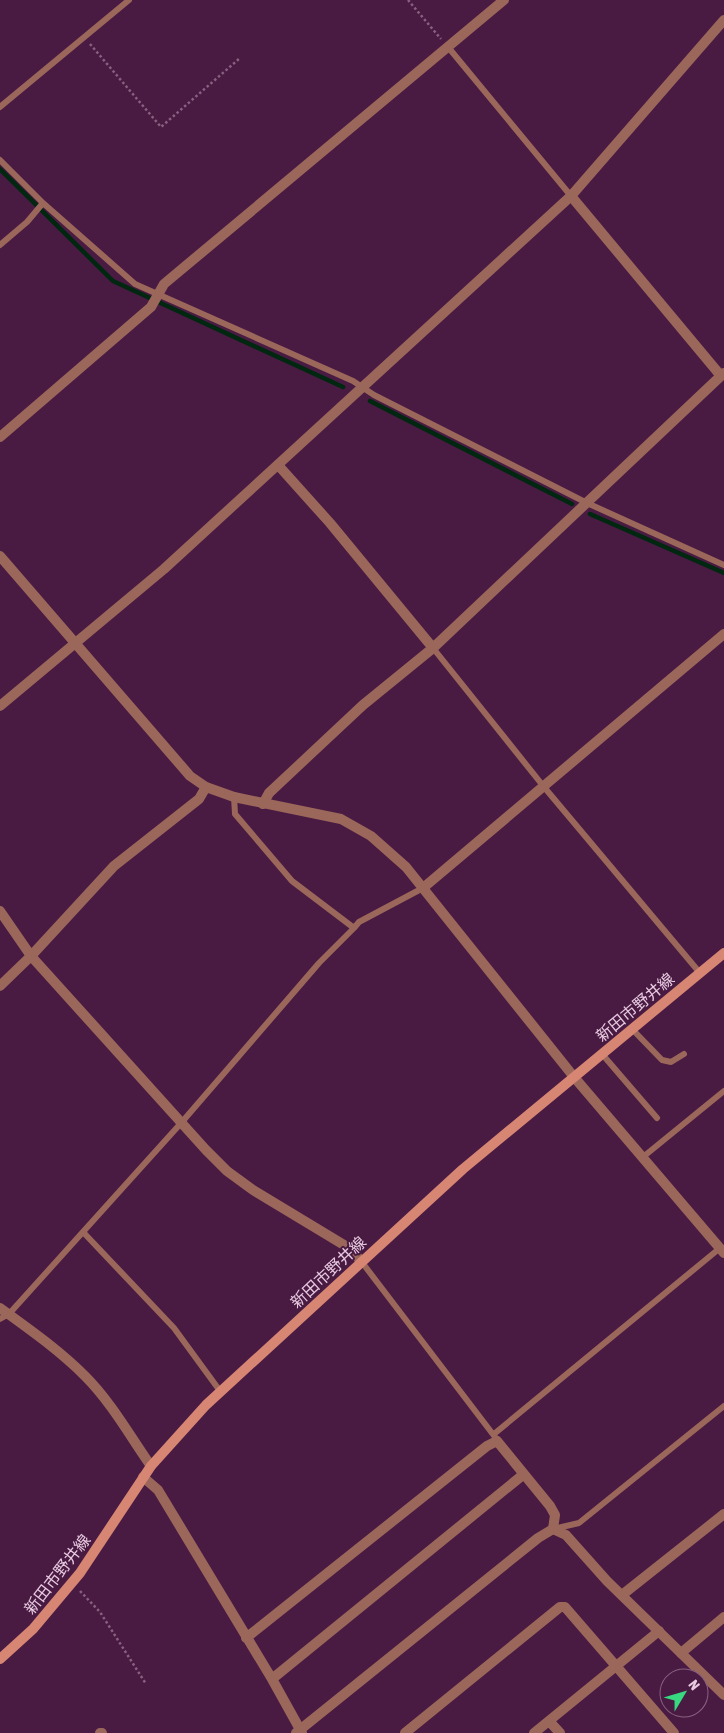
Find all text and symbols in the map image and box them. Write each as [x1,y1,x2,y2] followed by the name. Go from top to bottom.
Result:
[592,969,678,1045] street label: 新田市野井線
[287,1233,369,1311] street label: 新田市野井線
[20,1531,94,1617] street label: 新田市野井線
[659,1668,709,1718] north arrow
[685,1677,703,1693] text: N

